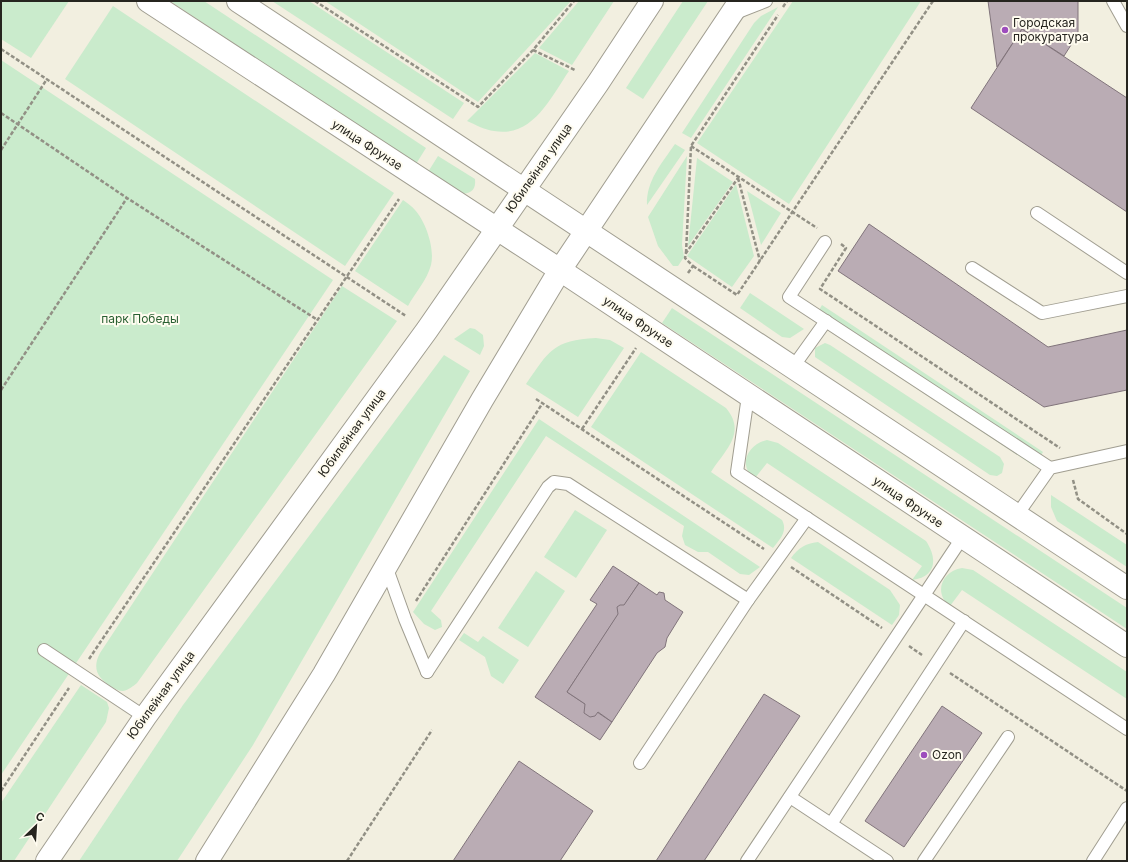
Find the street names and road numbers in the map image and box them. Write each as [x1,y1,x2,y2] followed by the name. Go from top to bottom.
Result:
[329,116,405,173] street label: улица Фрунзе
[502,120,575,215] street label: Юбилейная улица
[600,293,676,351] street label: улица Фрунзе
[315,386,389,480] street label: Юбилейная улица
[870,473,946,531] street label: улица Фрунзе
[124,648,198,742] street label: Юбилейная улица

